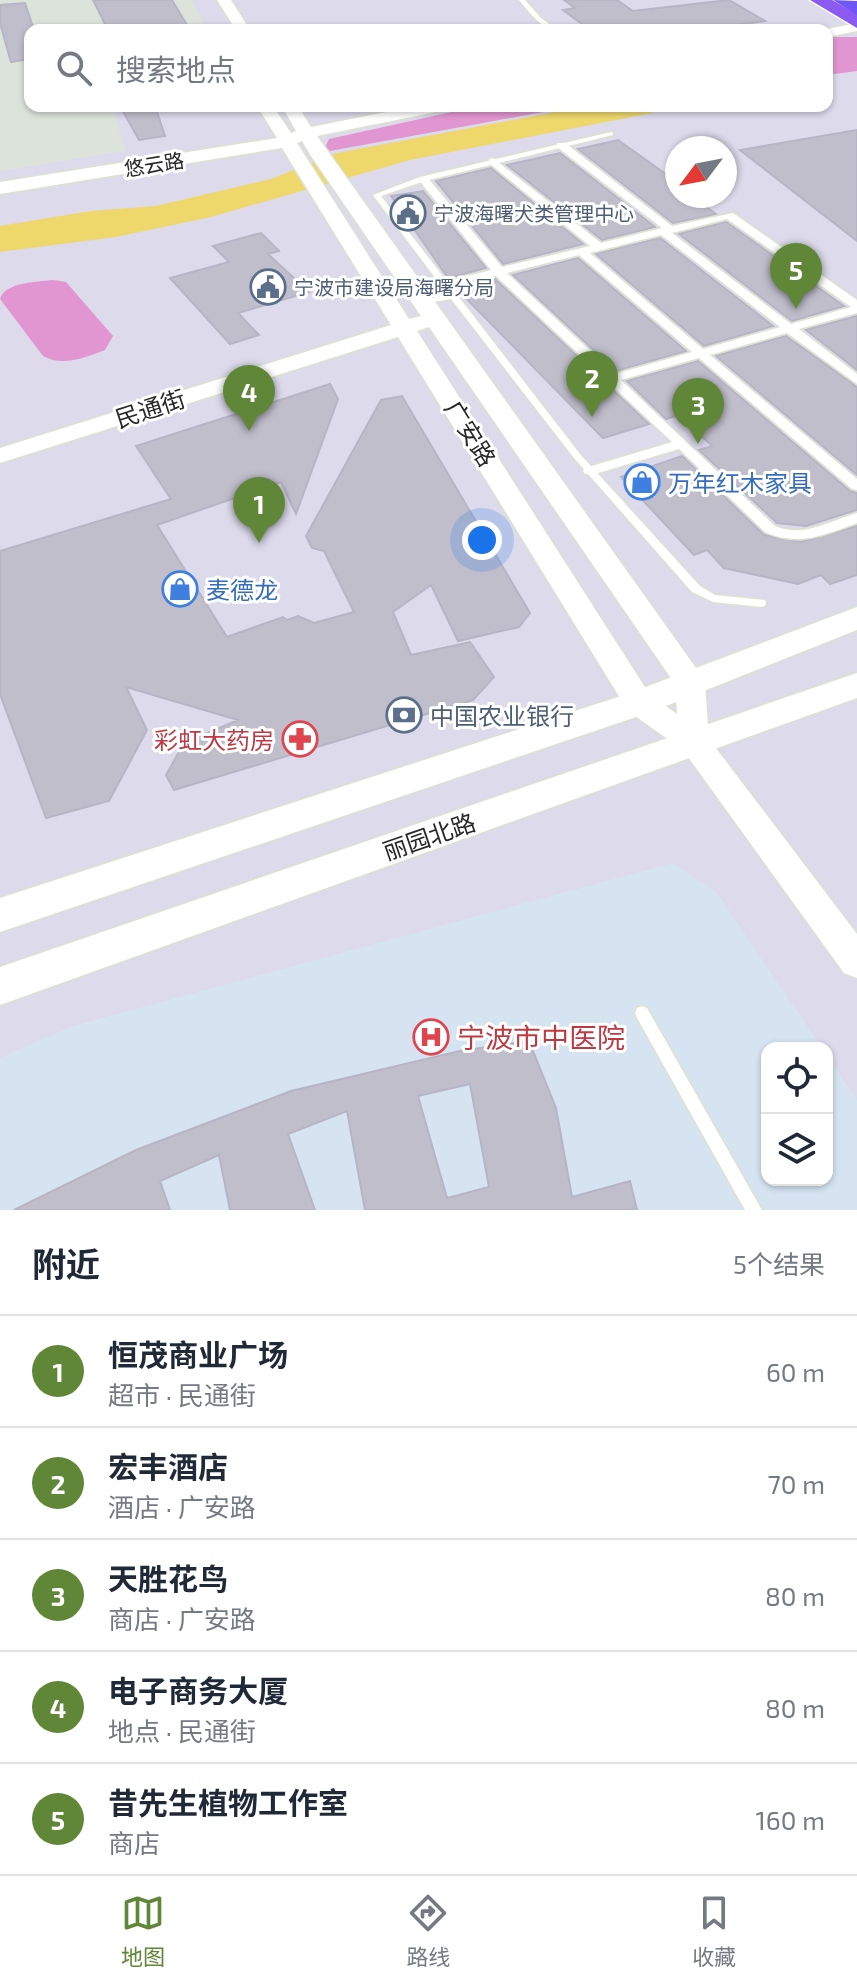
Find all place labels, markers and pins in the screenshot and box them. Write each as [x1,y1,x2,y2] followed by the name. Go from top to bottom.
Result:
[389,194,427,232] public building icon: 宁波海曙犬类管理中心
[434,201,634,225] place label: 宁波海曙犬类管理中心
[770,243,822,309] pin: 5
[249,268,287,306] public building icon: 宁波市建设局海曙分局
[294,275,494,299] place label: 宁波市建设局海曙分局
[566,351,618,417] pin: 2
[223,365,275,431] pin: 4
[672,378,724,444] pin: 3
[623,463,661,501] shop icon: 万年红木家具
[668,468,812,497] place label: 万年红木家具
[233,477,285,543] pin: 1
[161,570,199,608] shop icon: 麦德龙
[206,575,278,604] place label: 麦德龙
[385,696,423,734] bank icon: 中国农业银行
[430,701,574,730] place label: 中国农业银行
[281,720,319,758] pharmacy icon: 彩虹大药房
[154,725,274,754] place label: 彩虹大药房
[412,1018,450,1056] hospital icon: 宁波市中医院
[457,1020,625,1054] place label: 宁波市中医院

